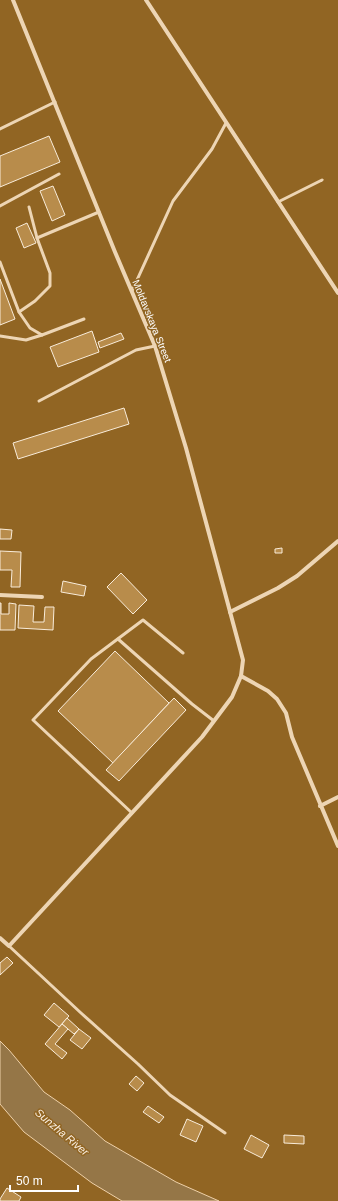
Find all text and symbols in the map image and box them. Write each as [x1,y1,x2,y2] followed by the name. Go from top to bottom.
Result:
[130,278,174,364] street label: Moldavskaya Street
[33,1106,92,1159] water label: Sunzha River
[10,1167,78,1193] scale bar
[16,1174,43,1188] text: 50 m

